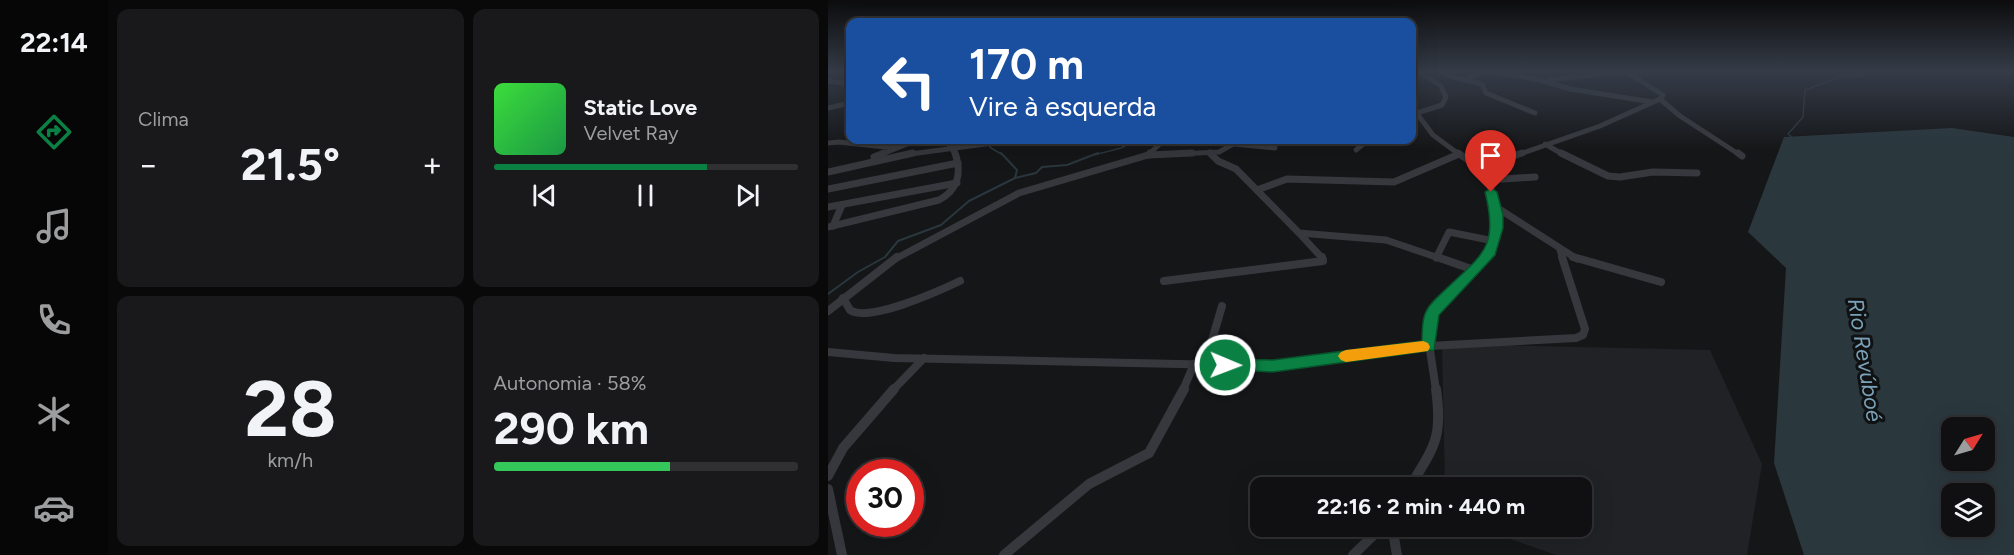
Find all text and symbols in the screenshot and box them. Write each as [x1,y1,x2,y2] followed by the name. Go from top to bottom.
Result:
[20,26,88,59] text: 22:14
[969,39,1084,90] text: 170 m
[870,42,948,120] icon: left
[969,90,1156,123] text: Vire à esquerda
[584,94,697,121] text: Static Love
[138,107,189,131] text: Clima
[33,111,75,153] icon: directions
[584,121,679,145] text: Velvet Ray
[1465,130,1516,192] pin
[241,137,340,191] text: 21.5°
[1474,139,1507,172] icon: arrive
[138,145,159,184] text: −
[422,145,443,184] text: +
[528,179,561,212] icon: previous
[629,179,662,212] icon: pause
[731,179,764,212] icon: next
[33,205,75,247] icon: music
[1842,296,1888,424] water label: Rio Revúboé
[33,299,75,341] icon: phone
[1193,333,1257,397] position arrow
[244,362,337,456] text: 28
[494,371,646,395] text: Autonomia · 58%
[33,393,75,435] icon: climate
[494,401,649,455] text: 290 km
[1941,417,1995,471] north arrow
[1941,417,1995,537] map controls
[267,448,313,472] text: km/h
[846,459,924,537] speed limit sign: 30
[1941,483,1995,537] button: layers
[33,487,75,529] icon: car
[1317,493,1525,520] text: 22:16 · 2 min · 440 m

